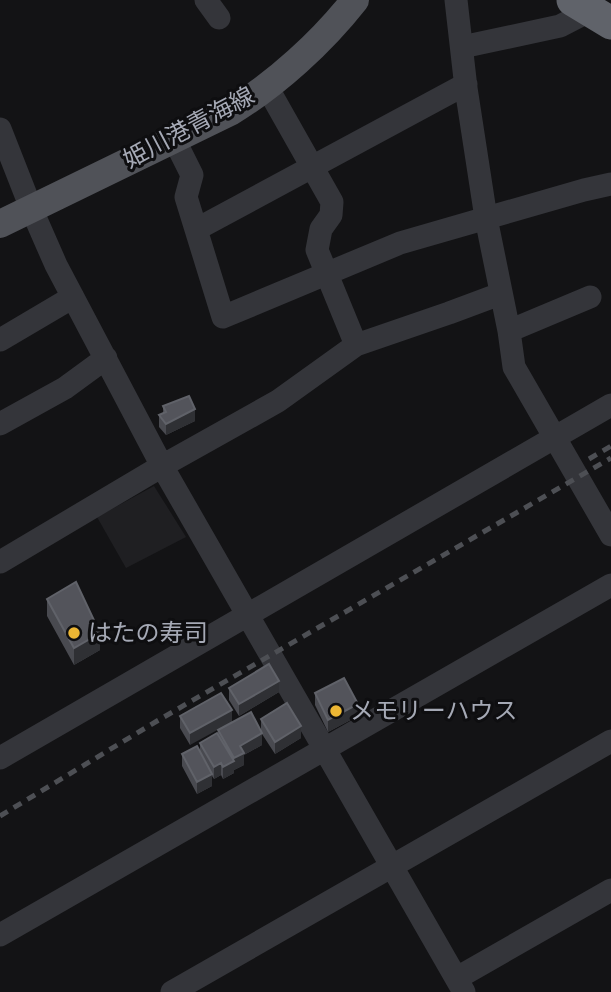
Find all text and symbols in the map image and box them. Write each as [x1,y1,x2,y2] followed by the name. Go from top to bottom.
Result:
[119,81,259,175] street label: 姫川港青海線
[88,619,208,648] place label: はたの寿司
[66,625,82,641] marker: はたの寿司
[350,697,518,726] place label: メモリーハウス
[328,703,344,719] marker: メモリーハウス

